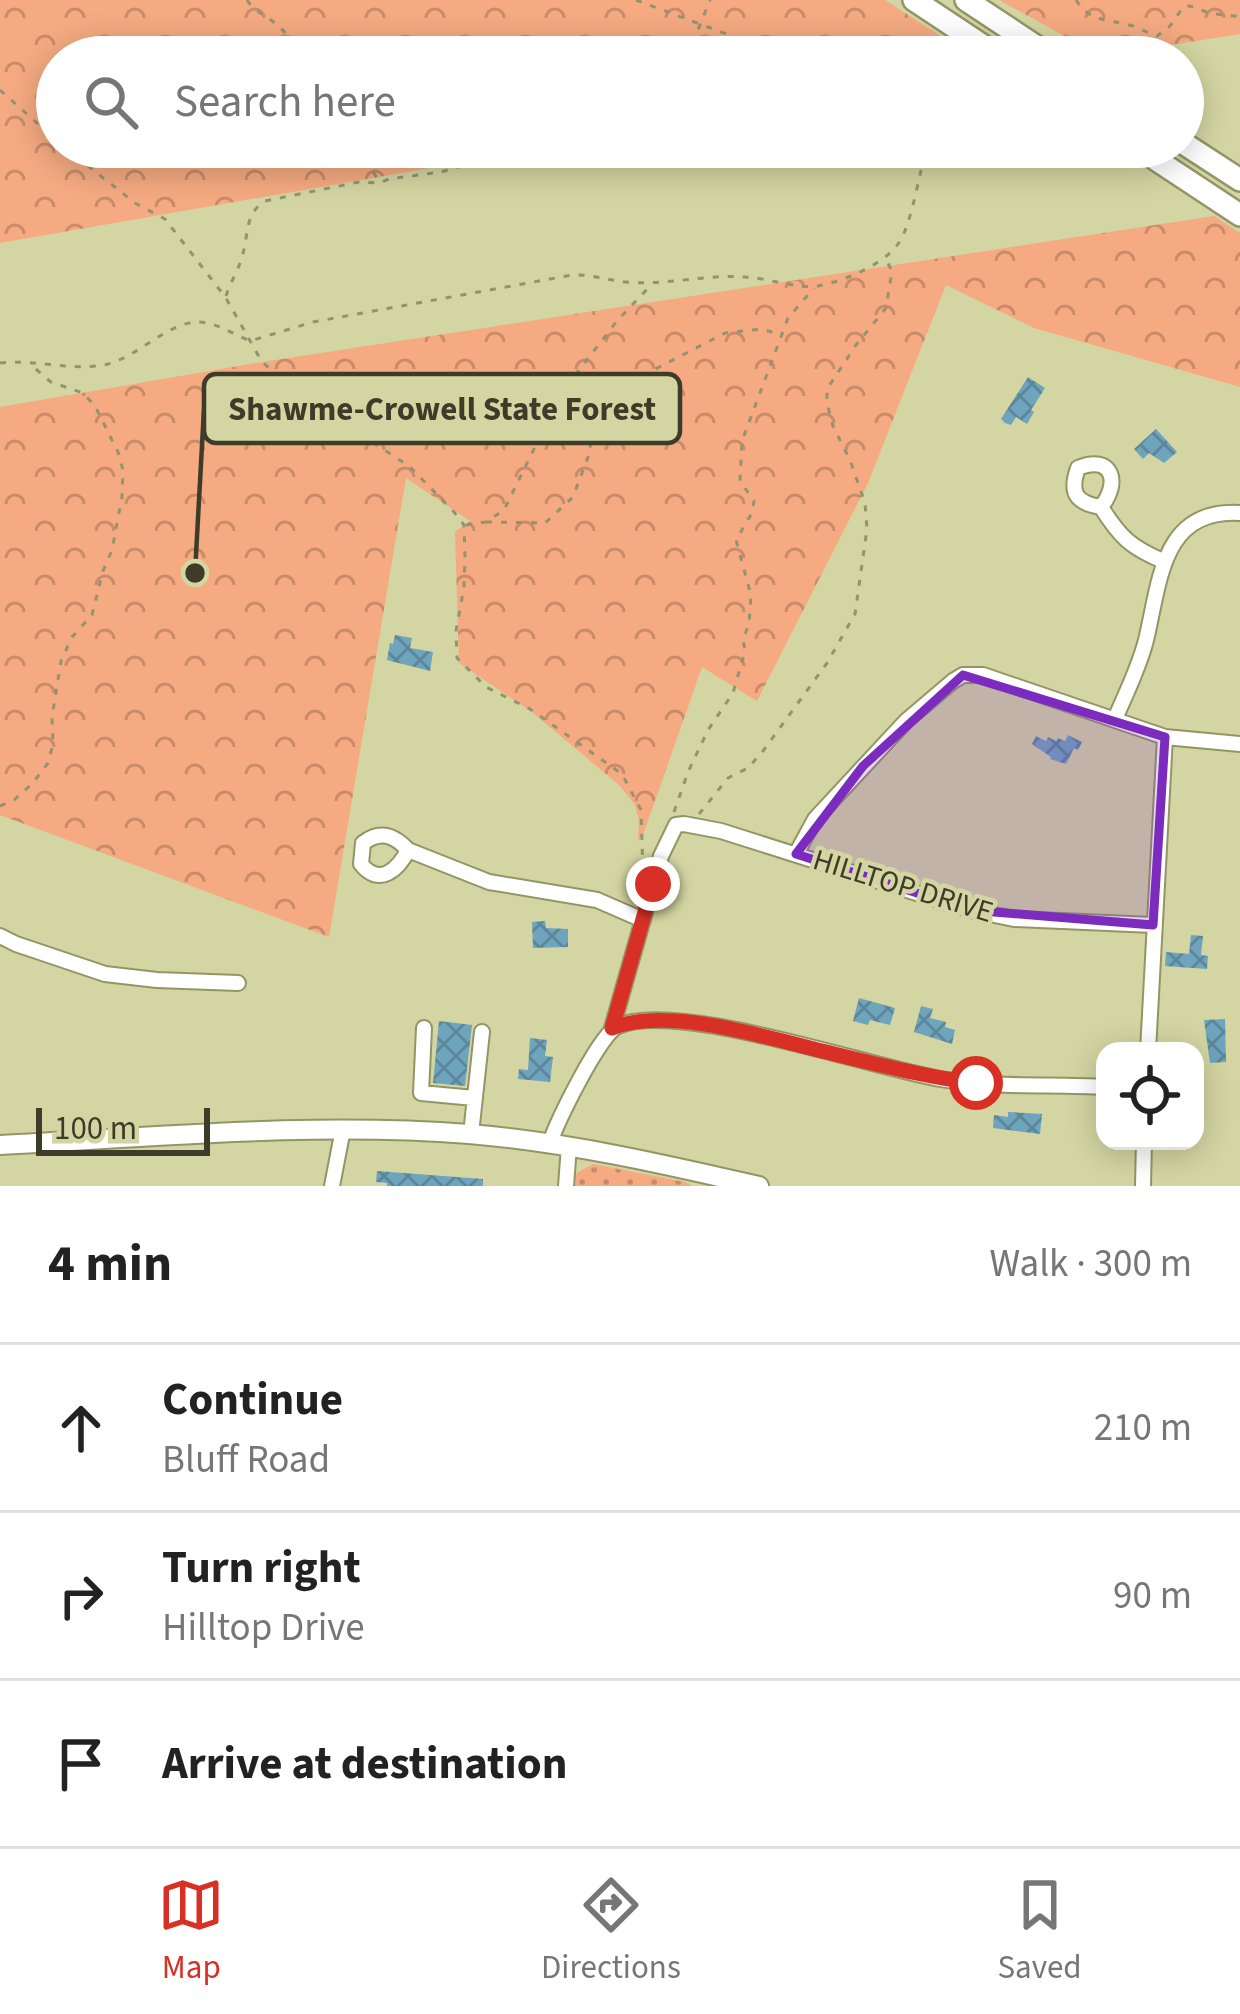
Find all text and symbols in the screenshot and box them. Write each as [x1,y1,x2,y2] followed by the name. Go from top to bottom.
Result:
[36,36,1204,168] search box
[78,69,144,135] icon: search
[174,70,396,134] text: Search here
[204,374,680,443] callout: Shawme-Crowell State Forest
[228,386,656,433] text: Shawme-Crowell State Forest
[808,838,998,934] street label: HILLTOP DRIVE
[626,857,680,911] route end
[1096,1042,1204,1150] map controls
[1096,1042,1204,1150] button: locate
[949,1056,1003,1110] route start
[36,1102,210,1155] scale bar
[54,1105,137,1152] text: 100 m
[48,1228,172,1300] text: 4 min
[989,1236,1192,1292] text: Walk · 300 m
[162,1368,343,1432] text: Continue
[48,1395,114,1461] icon: ahead
[1094,1400,1192,1456] text: 210 m
[162,1432,330,1488] text: Bluff Road
[162,1536,361,1600] text: Turn right
[48,1563,114,1629] icon: right
[1113,1568,1192,1624] text: 90 m
[162,1600,365,1656] text: Hilltop Drive
[48,1731,114,1797] icon: arrive
[162,1732,567,1796] text: Arrive at destination
[158,1872,224,1991] tab: Map
[541,1872,681,1991] tab: Directions
[997,1872,1082,1991] tab: Saved

